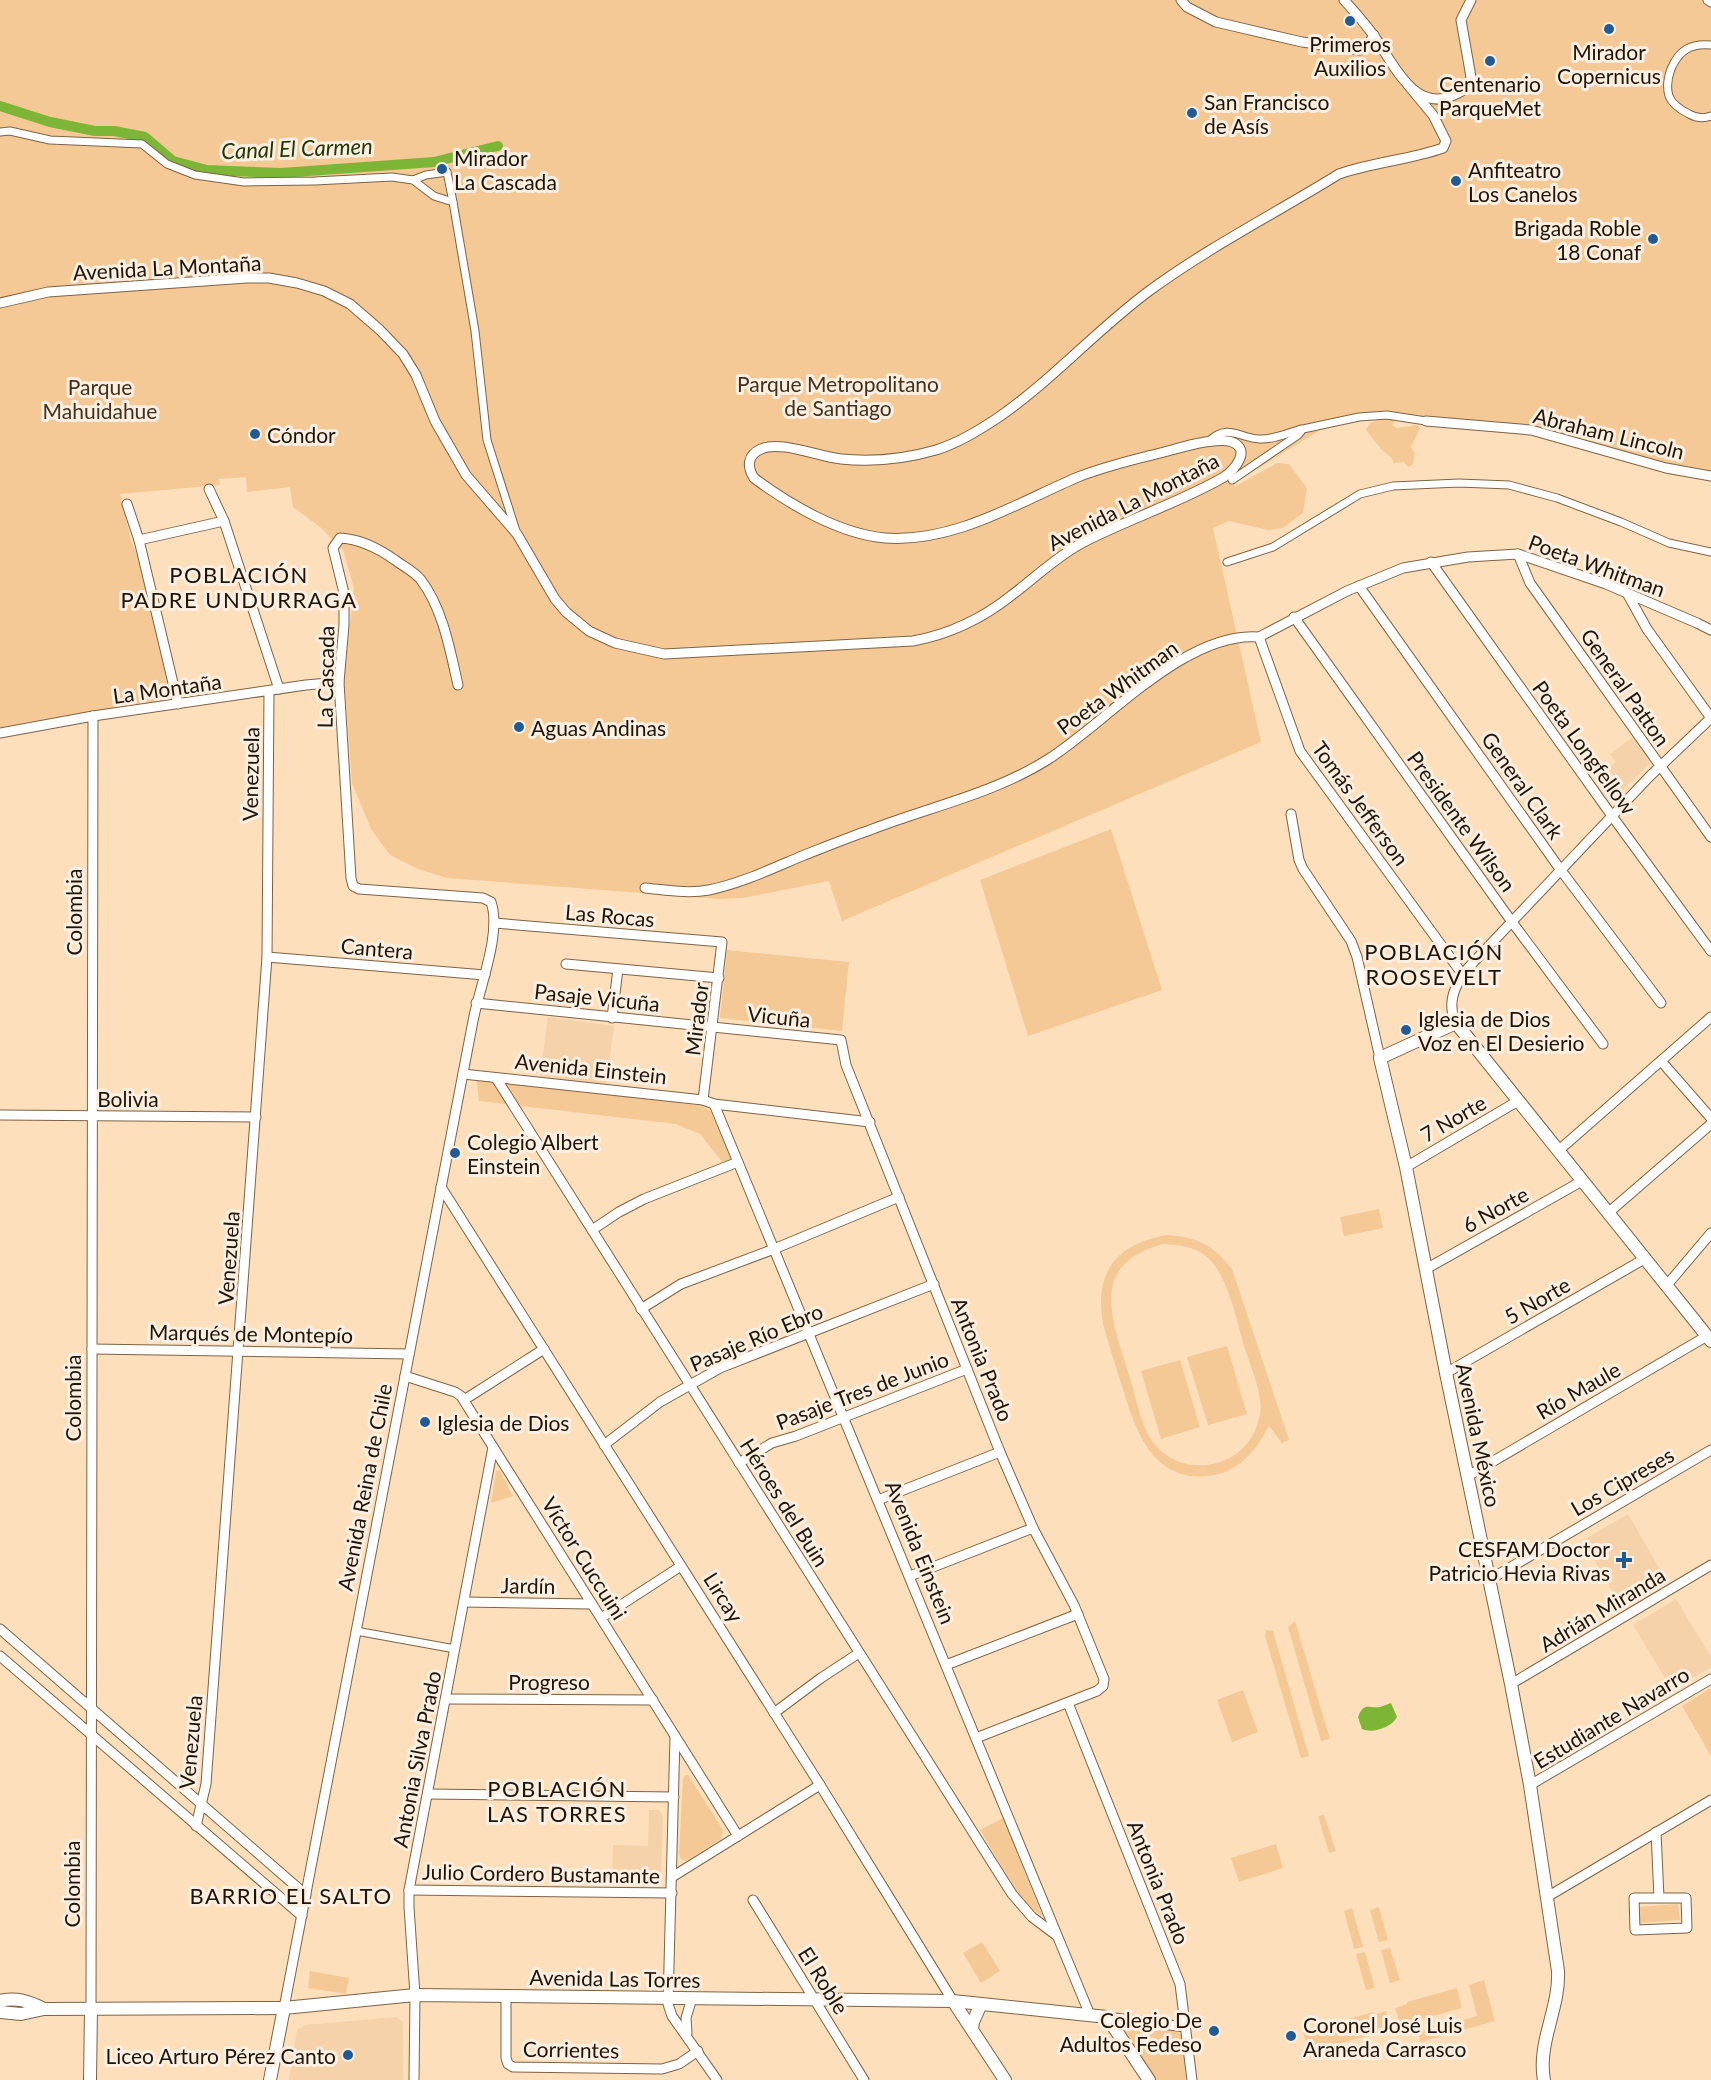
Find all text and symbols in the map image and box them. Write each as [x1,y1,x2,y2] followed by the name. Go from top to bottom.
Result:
[1343,14,1357,28] marker: Primeros Auxilios
[1602,22,1616,36] marker: Mirador Copernicus
[1309,31,1391,80] place label: Primeros Auxilios
[1557,39,1661,88] place label: Mirador Copernicus
[1483,54,1497,68] marker: Centenario ParqueMet
[1439,71,1541,120] place label: Centenario ParqueMet
[1204,89,1329,138] place label: San Francisco de Asís
[1185,106,1199,120] marker: San Francisco de Asís
[221,132,373,164] water label: Canal El Carmen
[454,145,557,194] place label: Mirador La Cascada
[1468,157,1578,206] place label: Anfiteatro Los Canelos
[435,162,449,176] marker: Mirador La Cascada
[1449,174,1463,188] marker: Anfiteatro Los Canelos
[1514,215,1642,264] place label: Brigada Roble 18 Conaf
[1646,232,1660,246] marker: Brigada Roble 18 Conaf
[72,250,262,284] street label: Avenida La Montaña
[737,371,939,420] park label: Parque Metropolitano de Santiago
[43,374,157,423] park label: Parque Mahuidahue
[1531,402,1687,464] street label: Abraham Lincoln
[267,422,336,447] place label: Cóndor
[248,427,262,441] marker: Cóndor
[1043,447,1223,555] street label: Avenida La Montaña
[1525,529,1669,601] street label: Poeta Whitman
[120,561,358,613] district label: POBLACIÓN PADRE UNDURRAGA
[1576,623,1676,751] street label: General Patton
[312,625,338,729] street label: La Cascada
[1052,635,1182,739] street label: Poeta Whitman
[111,668,223,708] street label: La Montaña
[1528,675,1642,819] street label: Poeta Longfellow
[531,715,666,740] place label: Aguas Andinas
[512,720,526,734] marker: Aguas Andinas
[237,727,263,821] street label: Venezuela
[1477,727,1569,844] street label: General Clark
[1307,736,1415,870] street label: Tomás Jefferson
[1403,746,1521,896] street label: Presidente Wilson
[61,868,86,956] street label: Colombia
[564,899,656,931] street label: Las Rocas
[340,932,414,964] street label: Cantera
[1364,938,1504,990] district label: POBLACIÓN ROOSEVELT
[533,978,661,1016] street label: Pasaje Vicuña
[679,981,713,1057] street label: Mirador
[746,1000,812,1032] street label: Vicuña
[1418,1006,1585,1055] place label: Iglesia de Dios Voz en El Desierio
[1399,1023,1413,1037] marker: Iglesia de Dios Voz en El Desierio
[514,1048,668,1088] street label: Avenida Einstein
[97,1086,159,1111] street label: Bolivia
[1416,1089,1490,1147] street label: 7 Norte
[467,1129,599,1178] place label: Colegio Albert Einstein
[448,1146,462,1160] marker: Colegio Albert Einstein
[1458,1181,1532,1237] street label: 6 Norte
[212,1210,244,1306] street label: Venezuela
[1500,1271,1574,1329] street label: 5 Norte
[947,1293,1019,1425] street label: Antonia Prado
[686,1298,826,1376] street label: Pasaje Río Ebro
[149,1319,353,1347] street label: Marqués de Montepío
[772,1346,952,1434] street label: Pasaje Tres de Junio
[60,1354,85,1442] street label: Colombia
[1532,1356,1624,1424] street label: Río Maule
[1452,1361,1506,1509] street label: Avenida México
[332,1381,396,1593] street label: Avenida Reina de Chile
[437,1410,569,1435] place label: Iglesia de Dios
[418,1415,432,1429] marker: Iglesia de Dios
[736,1433,834,1571] street label: Héroes del Buin
[1566,1441,1678,1521] street label: Los Cipreses
[881,1477,961,1627] street label: Avenida Einstein
[537,1492,633,1624] street label: Víctor Cuccuini
[1428,1536,1610,1585] place label: CESFAM Doctor Patricio Hevia Rivas
[1615,1551,1633,1569] marker: CESFAM Doctor Patricio Hevia Rivas
[1535,1562,1669,1656] street label: Adrián Miranda
[699,1567,749,1627] street label: Lircay
[500,1572,556,1598] street label: Jardín
[1529,1661,1693,1773] street label: Estudiante Navarro
[387,1668,445,1849] street label: Antonia Silva Prado
[508,1669,590,1694] street label: Progreso
[173,1694,207,1790] street label: Venezuela
[487,1775,627,1827] district label: POBLACIÓN LAS TORRES
[1123,1816,1195,1948] street label: Antonia Prado
[59,1840,84,1928] street label: Colombia
[422,1858,660,1888] street label: Julio Cordero Bustamante
[189,1882,393,1909] district label: BARRIO EL SALTO
[794,1942,854,2018] street label: El Roble
[529,1964,701,1992] street label: Avenida Las Torres
[1060,2007,1202,2056] place label: Colegio De Adultos Fedeso
[1303,2012,1466,2061] place label: Coronel José Luis Araneda Carrasco
[1207,2024,1221,2038] marker: Colegio De Adultos Fedeso
[1284,2029,1298,2043] marker: Coronel José Luis Araneda Carrasco
[523,2036,619,2062] street label: Corrientes
[105,2043,336,2068] place label: Liceo Arturo Pérez Canto
[341,2048,355,2062] marker: Liceo Arturo Pérez Canto

